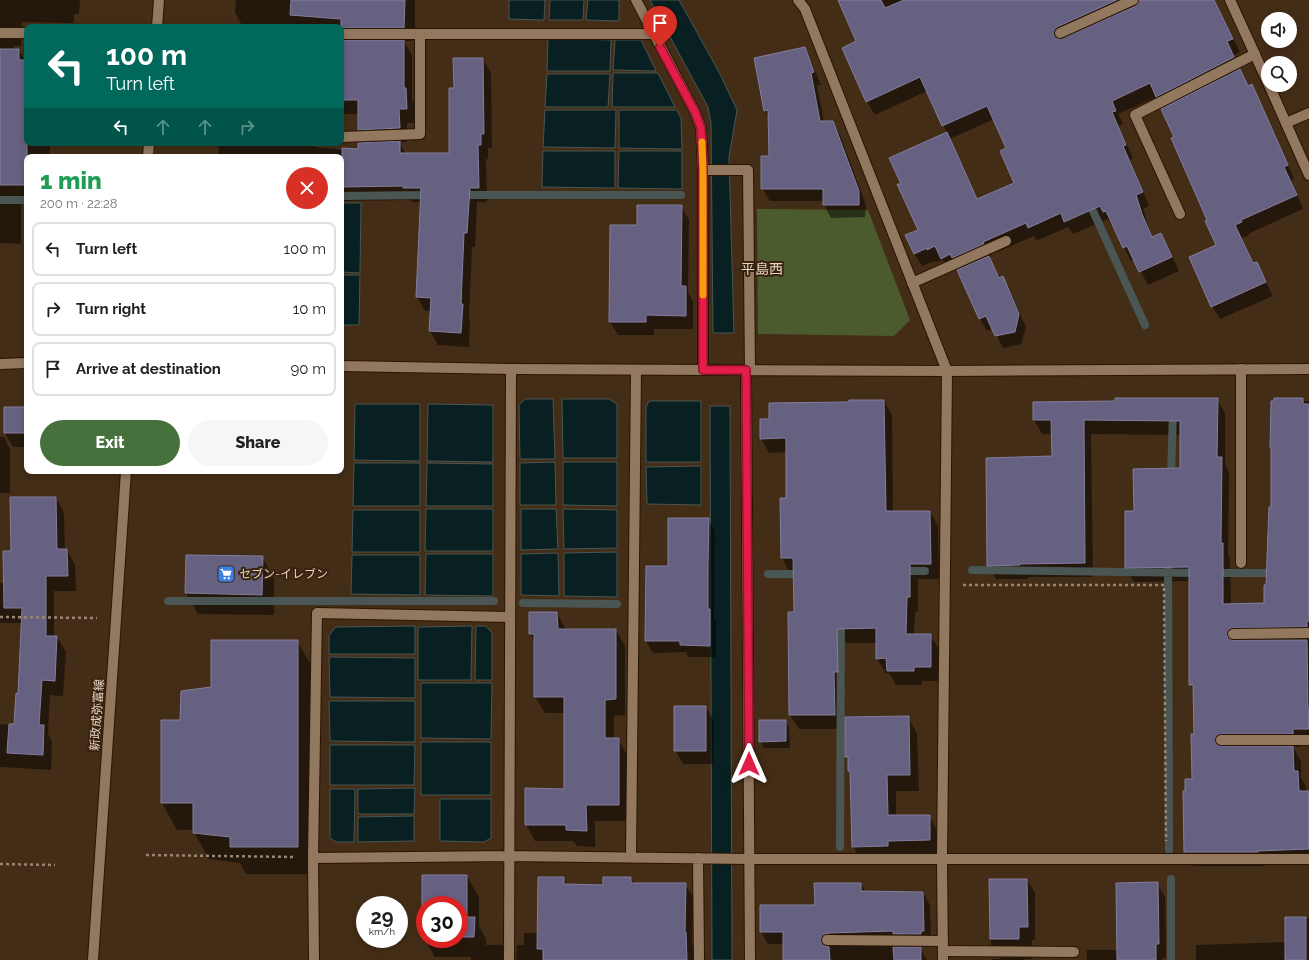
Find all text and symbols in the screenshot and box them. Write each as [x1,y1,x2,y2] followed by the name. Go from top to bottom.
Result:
[643,6,677,47] pin
[649,12,671,34] icon: arrive
[1261,12,1297,92] map controls
[1261,12,1297,48] button: sound
[106,39,187,72] text: 100 m
[40,40,92,92] icon: left
[1261,56,1297,92] button: search
[106,73,175,94] text: Turn left
[110,116,132,138] icon: left
[152,116,174,138] icon: ahead
[194,116,216,138] icon: ahead
[236,116,258,138] icon: right
[40,166,102,195] text: 1 min
[286,167,328,209] button: close
[40,196,118,211] text: 200 m · 22:28
[42,238,64,260] icon: left
[76,240,137,258] text: Turn left
[284,240,326,258] text: 100 m
[741,261,783,277] district label: 平島西
[42,298,64,320] icon: right
[76,300,146,318] text: Turn right
[293,300,326,318] text: 10 m
[42,358,64,380] icon: arrive
[76,360,221,378] text: Arrive at destination
[290,360,326,378] text: 90 m
[40,420,180,466] button: Exit
[188,420,328,466] button: Share
[216,564,236,584] supermarket icon: セブン-イレブン
[239,567,328,581] place label: セブン-イレブン
[88,679,106,751] street label: 新政成弥富線
[728,743,770,785] position arrow
[416,896,468,948] speed limit sign: 30
[370,905,394,929] text: 29
[369,926,395,937] text: km/h

